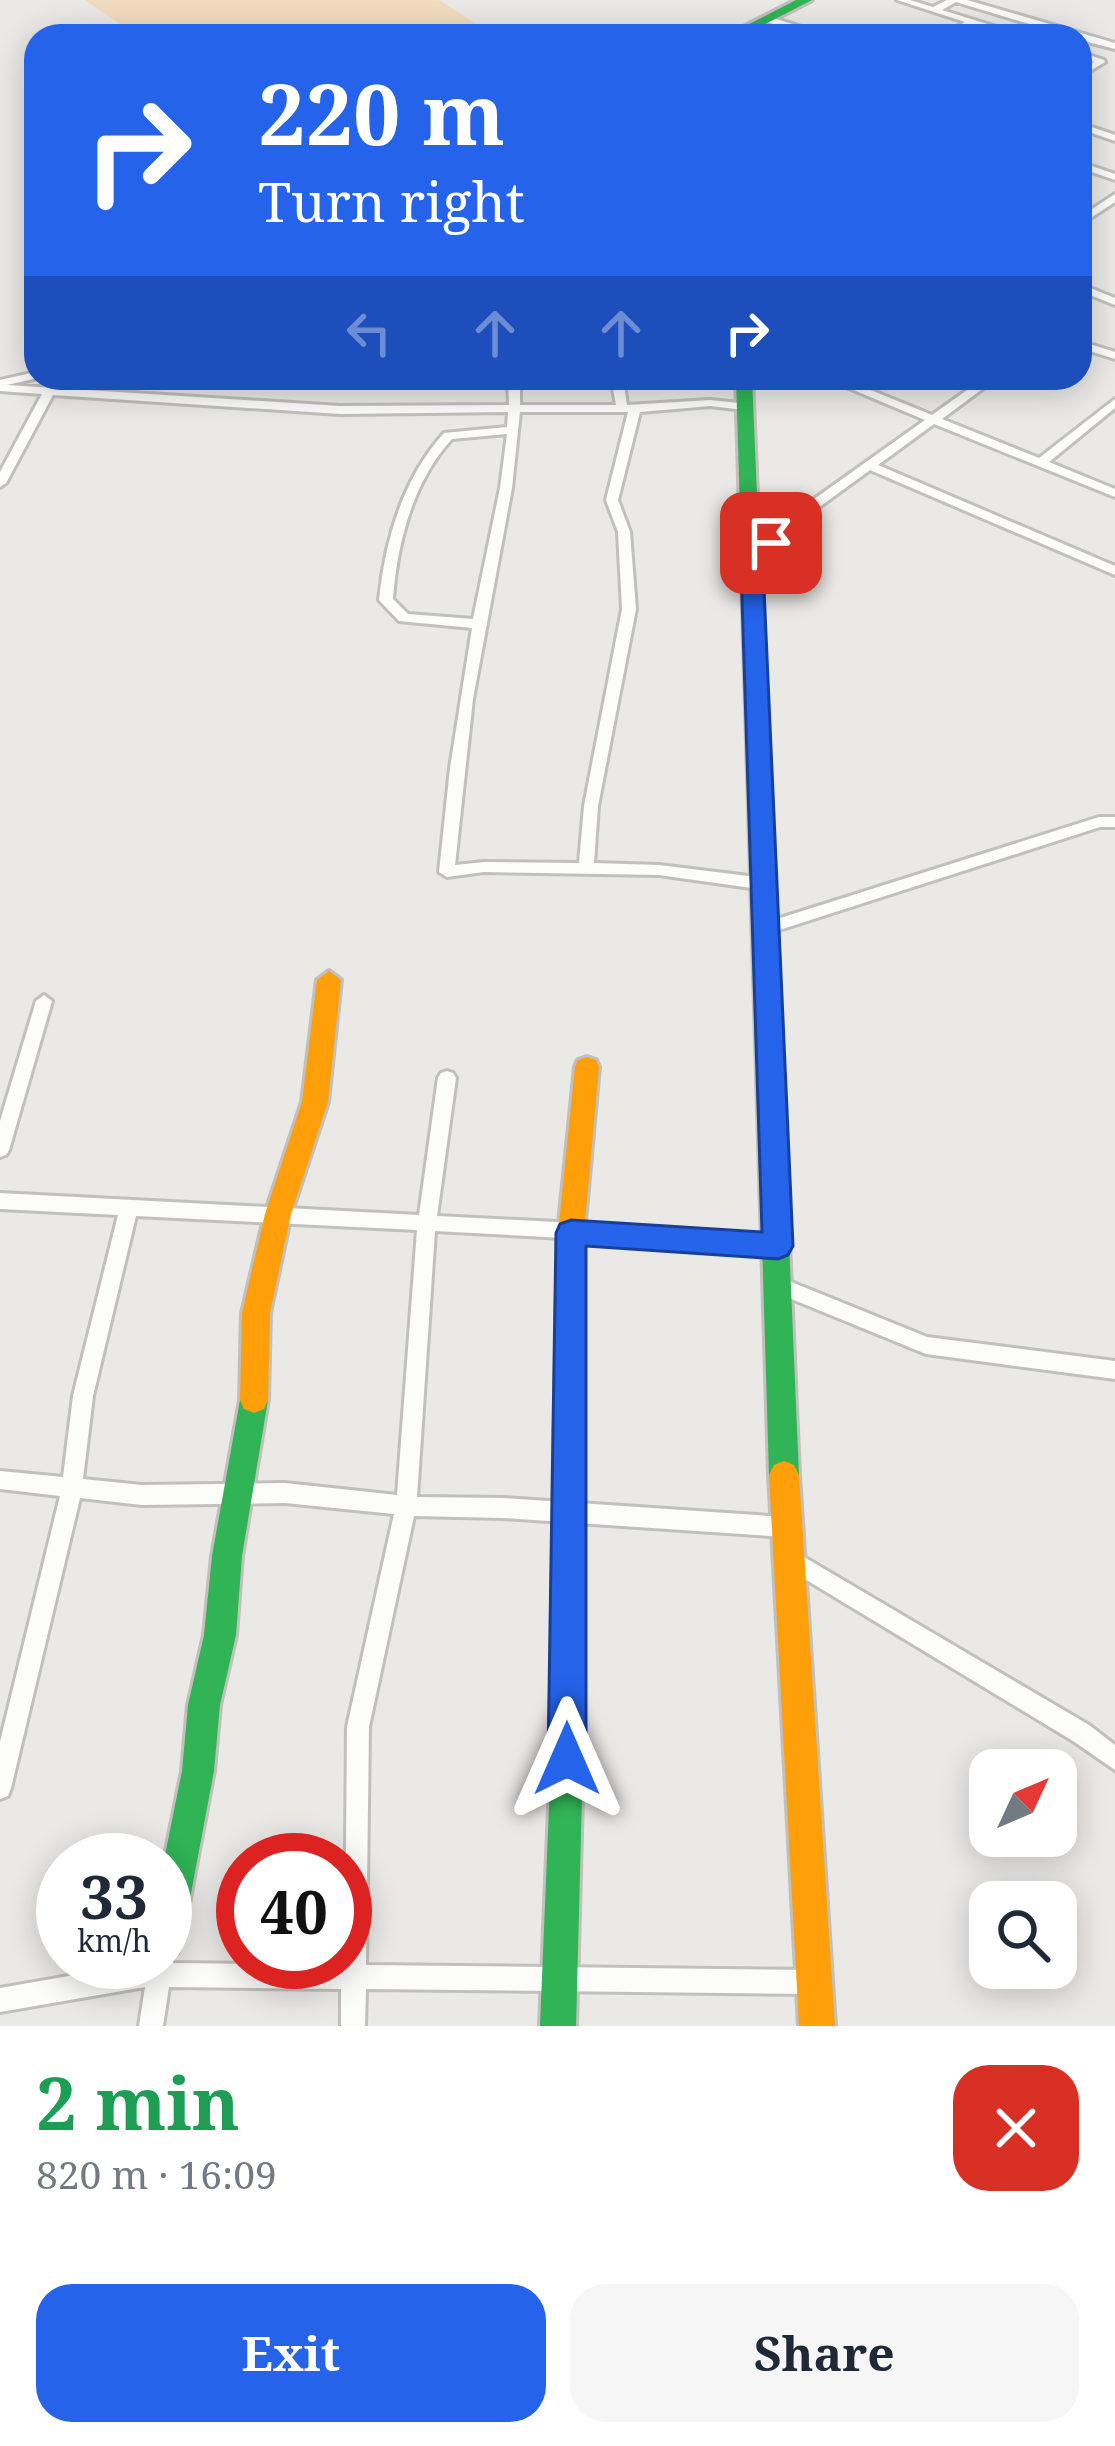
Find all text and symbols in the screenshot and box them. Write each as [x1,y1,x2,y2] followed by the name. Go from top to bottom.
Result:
[258,55,505,170] text: 220 m
[60,72,216,228] icon: right
[258,164,525,238] text: Turn right
[336,300,402,366] icon: left
[462,300,528,366] icon: ahead
[588,300,654,366] icon: ahead
[714,300,780,366] icon: right
[720,492,822,594] pin
[738,510,804,576] icon: arrive
[504,1696,630,1822] position arrow
[969,1749,1077,1857] north arrow
[969,1749,1077,1989] map controls
[216,1833,372,1989] speed limit sign: 40
[80,1855,148,1937] text: 33
[969,1881,1077,1989] button: search
[77,1920,151,1961] text: km/h
[36,2053,240,2151] text: 2 min
[953,2065,1079,2191] button: close
[36,2147,277,2200] text: 820 m · 16:09
[36,2284,546,2422] button: Exit
[570,2284,1079,2422] button: Share

